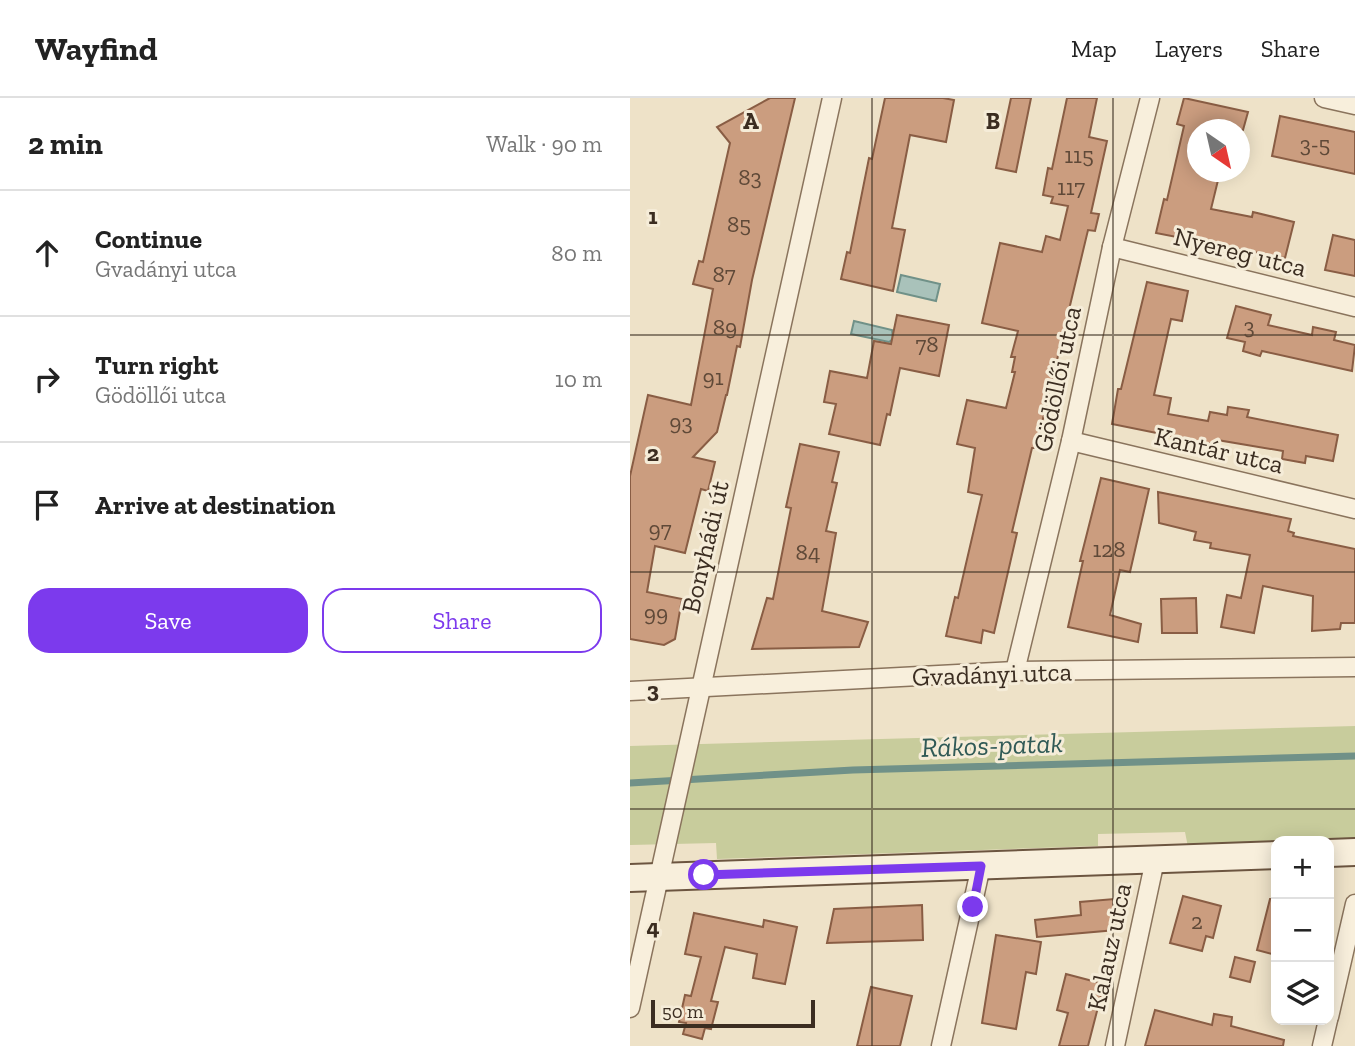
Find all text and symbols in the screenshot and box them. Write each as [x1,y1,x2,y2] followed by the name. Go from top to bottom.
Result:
[35,29,158,68] text: Wayfind
[1071,34,1117,63] text: Map
[1155,34,1223,63] text: Layers
[1261,34,1320,63] text: Share
[743,107,759,135] text: A
[986,107,1000,135] text: B
[1187,119,1250,182] north arrow
[28,126,103,162] text: 2 min
[486,130,602,158] text: Walk · 90 m
[1300,130,1330,158] house number: 3-5
[1064,141,1094,169] house number: 115
[738,163,762,191] house number: 83
[1057,173,1085,201] house number: 117
[648,202,658,230] text: 1
[727,210,751,238] house number: 85
[1170,220,1310,284] street label: Nyereg utca
[95,223,202,255] text: Continue
[28,234,66,272] icon: ahead
[551,239,602,267] text: 80 m
[95,255,237,283] text: Gvadányi utca
[712,260,736,288] house number: 87
[1026,303,1088,455] street label: Gödöllői utca
[1243,312,1255,340] house number: 3
[713,313,737,341] house number: 89
[915,330,939,358] house number: 78
[95,349,218,381] text: Turn right
[28,360,66,398] icon: right
[702,363,724,391] house number: 91
[555,365,602,393] text: 10 m
[95,381,226,409] text: Gödöllői utca
[669,408,693,436] house number: 93
[1151,420,1287,480] street label: Kantár utca
[647,439,659,467] text: 2
[674,477,736,616] street label: Bonyhádi út
[28,486,66,524] icon: arrive
[95,489,335,521] text: Arrive at destination
[648,515,672,543] house number: 97
[1092,535,1126,563] house number: 128
[796,538,820,566] house number: 84
[28,588,308,653] button: Save
[322,588,602,653] button: Share
[644,599,668,627] house number: 99
[911,655,1073,693] street label: Gvadányi utca
[647,676,659,704] text: 3
[920,726,1064,764] water label: Rákos-patak
[1271,836,1334,1025] map controls
[1271,836,1334,899] button: +
[688,859,719,890] route start
[1080,880,1138,1014] street label: Kalauz utca
[957,891,988,922] route end
[1271,899,1334,962] button: −
[1191,907,1203,935] house number: 2
[646,913,660,941] text: 4
[1271,962,1334,1025] button: layers
[651,997,816,1029] scale bar
[662,1000,703,1023] text: 50 m

